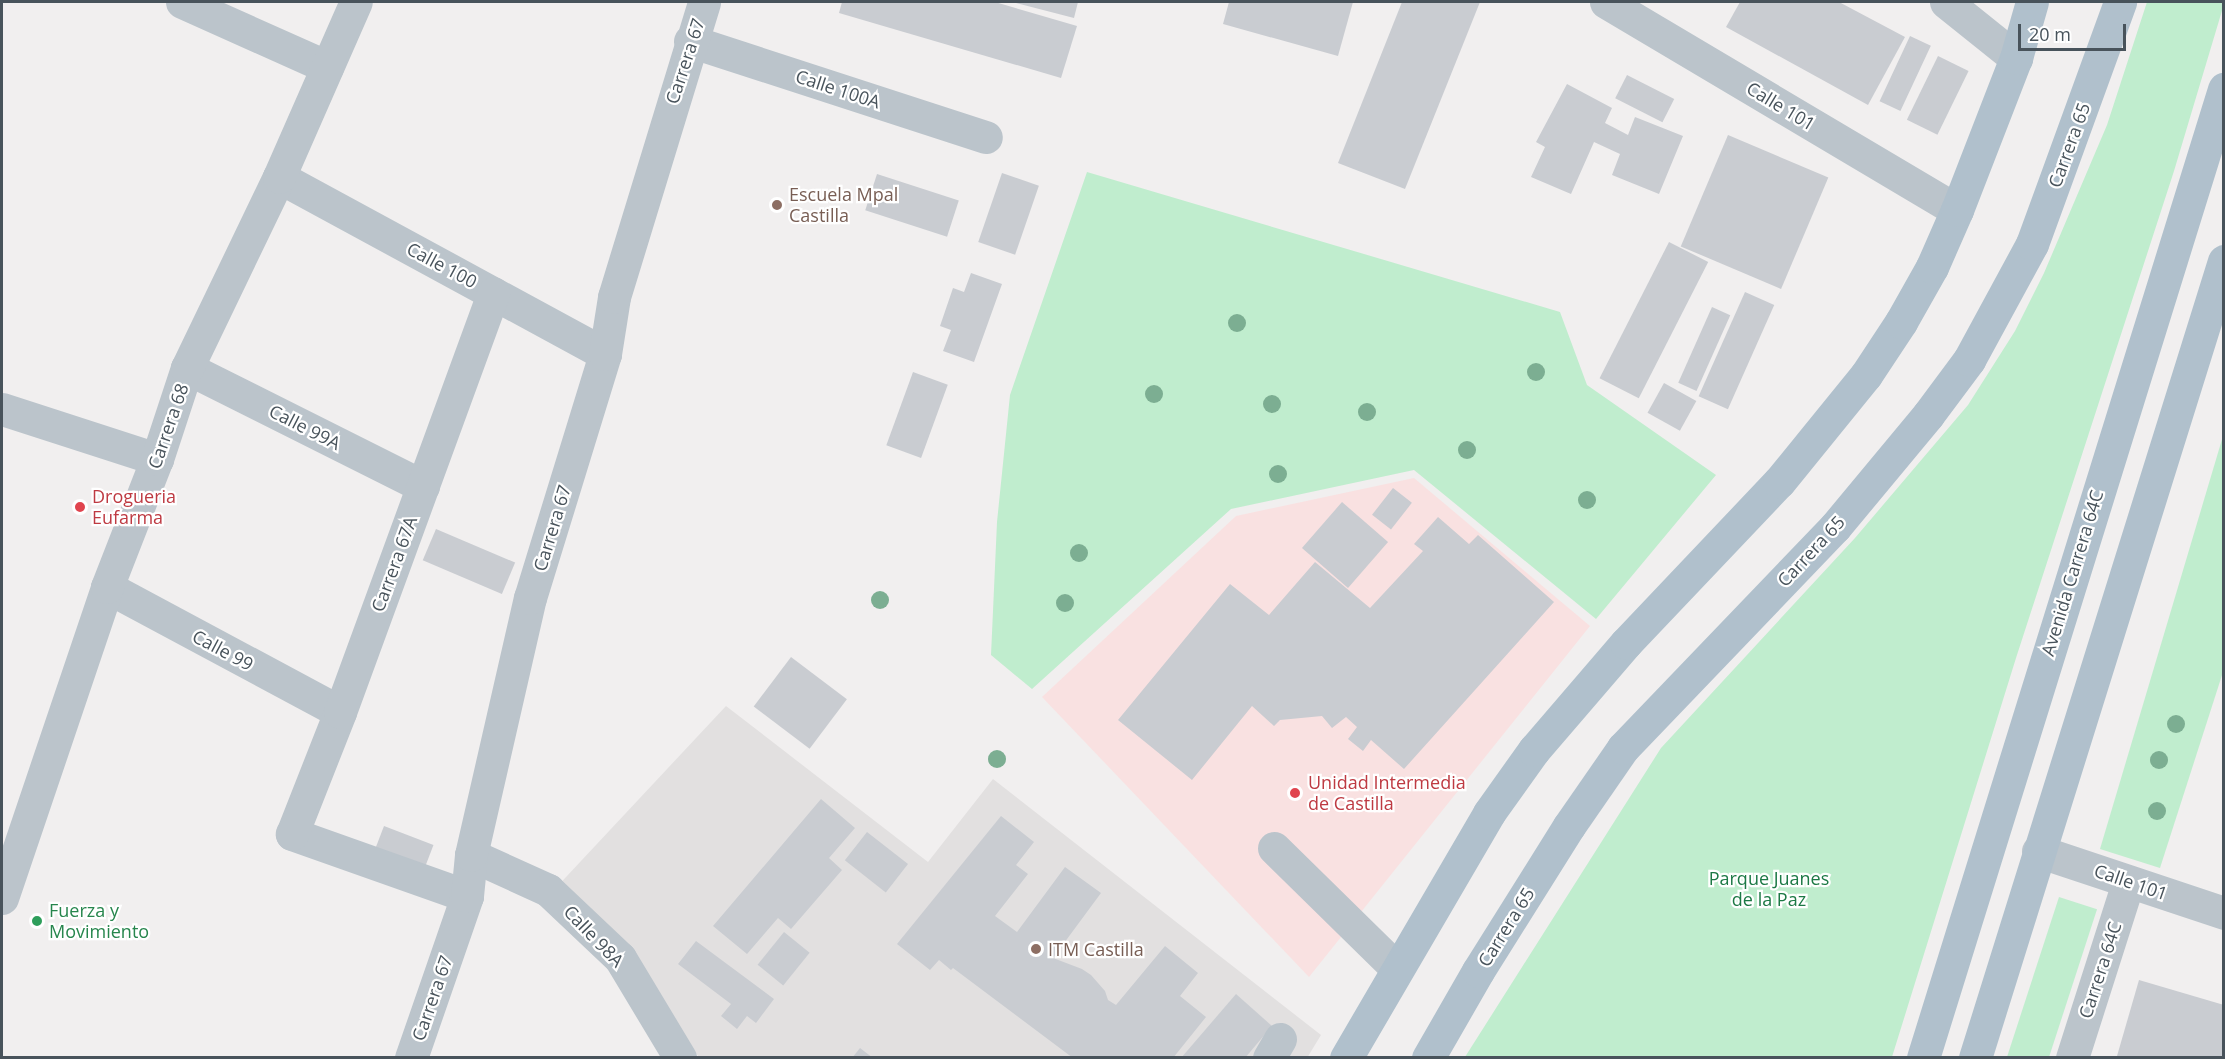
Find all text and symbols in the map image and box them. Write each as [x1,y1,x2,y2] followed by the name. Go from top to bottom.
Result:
[2021,12,2129,50] scale bar
[661,15,709,107] street label: Carrera 67
[2029,22,2071,46] text: 20 m
[793,65,883,113] street label: Calle 100A
[1743,77,1819,135] street label: Calle 101
[2044,100,2094,190] street label: Carrera 65
[789,184,898,226] place label: Escuela Mpal Castilla
[770,198,784,212] marker: Escuela Mpal Castilla
[403,238,481,292] street label: Calle 100
[143,381,193,471] street label: Carrera 68
[266,400,344,454] street label: Calle 99A
[529,482,575,574] street label: Carrera 67
[92,486,176,528] place label: Drogueria Eufarma
[2037,488,2107,658] street label: Avenida Carrera 64C
[73,500,87,514] marker: Drogueria Eufarma
[1773,511,1849,591] street label: Carrera 65
[367,513,421,615] street label: Carrera 67A
[189,625,257,675] street label: Calle 99
[1308,772,1466,814] place label: Unidad Intermedia de Castilla
[1286,784,1304,802] marker: Unidad Intermedia de Castilla
[2092,859,2170,905] street label: Calle 101
[1709,868,1829,910] park label: Parque Juanes de la Paz
[1473,884,1539,970] street label: Carrera 65
[49,900,149,942] place label: Fuerza y Movimiento
[559,901,629,971] street label: Calle 98A
[30,914,44,928] marker: Fuerza y Movimiento
[2074,919,2126,1021] street label: Carrera 64C
[1048,938,1144,960] place label: ITM Castilla
[1029,942,1043,956] marker: ITM Castilla
[407,953,457,1043] street label: Carrera 67

